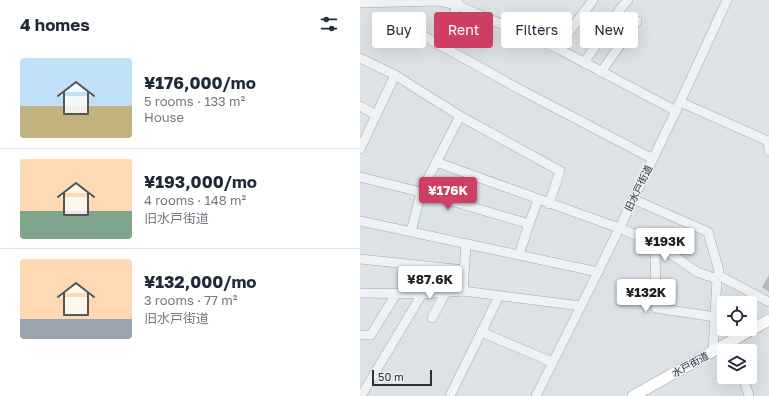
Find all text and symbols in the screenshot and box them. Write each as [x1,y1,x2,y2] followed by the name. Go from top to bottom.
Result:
[372,12,426,48] chip: Buy
[434,12,493,48] chip: Rent
[501,12,572,48] chip: Filters
[580,12,638,48] chip: New
[318,13,340,35] icon: filters
[20,14,90,35] text: 4 homes
[144,72,256,93] text: ¥176,000/mo
[52,74,100,122] icon: home
[144,93,245,109] text: 5 rooms · 133 m²
[144,109,184,125] text: House
[622,163,654,213] street label: 旧水戸街道
[144,171,257,192] text: ¥193,000/mo
[52,175,100,223] icon: home
[420,177,476,211] pin: ¥176K
[428,182,468,198] text: ¥176K
[144,192,246,208] text: 4 rooms · 148 m²
[144,210,209,226] text: 旧水戸街道
[637,228,693,262] pin: ¥193K
[645,233,685,249] text: ¥193K
[397,266,463,300] pin: ¥87.6K
[144,271,257,292] text: ¥132,000/mo
[407,271,453,287] text: ¥87.6K
[52,275,100,323] icon: home
[618,279,674,313] pin: ¥132K
[626,284,666,300] text: ¥132K
[144,292,237,308] text: 3 rooms · 77 m²
[717,296,757,384] map controls
[717,296,757,336] button: locate
[144,310,209,326] text: 旧水戸街道
[717,344,757,384] button: layers
[670,349,710,379] street label: 水戸街道
[372,368,432,387] scale bar
[378,370,404,383] text: 50 m

